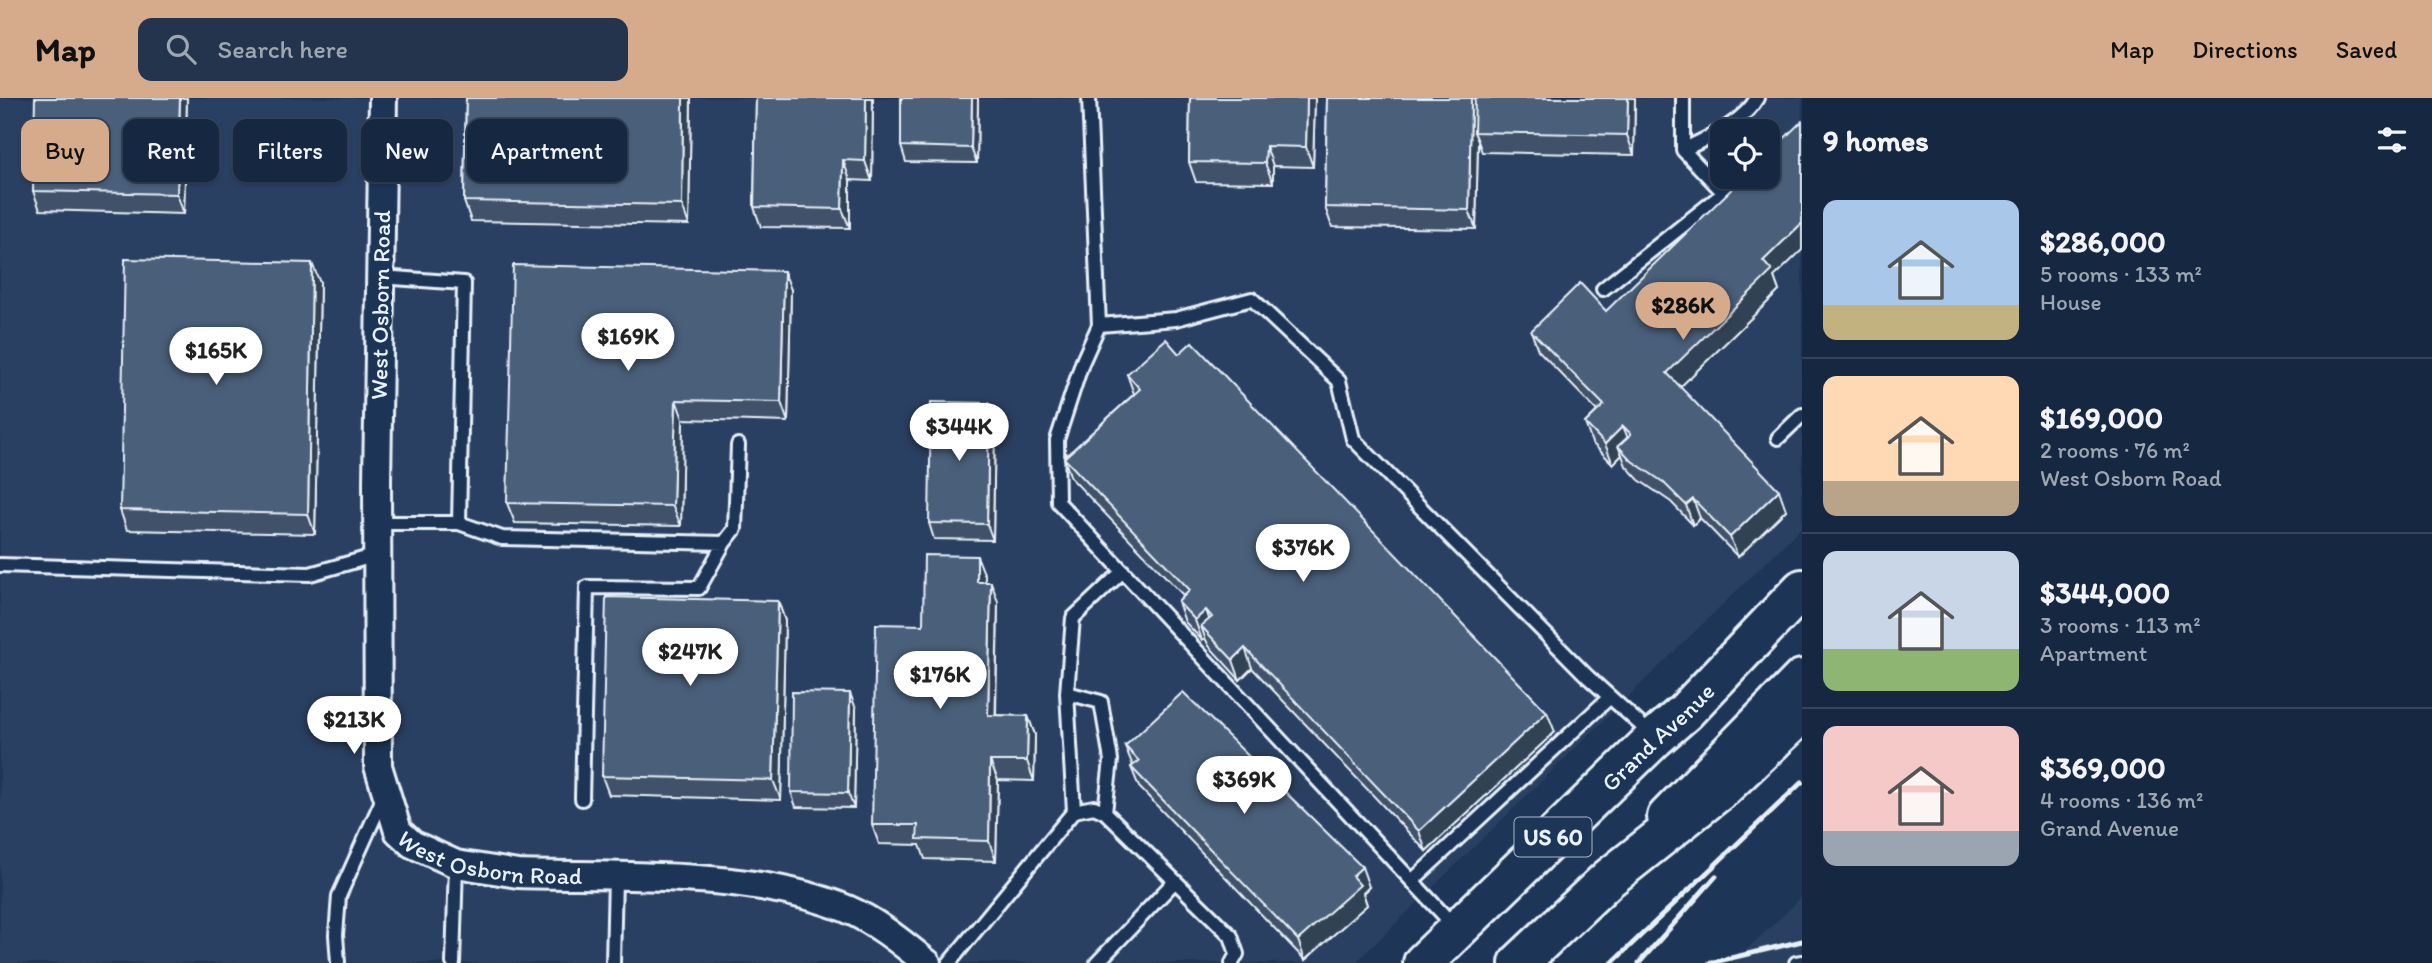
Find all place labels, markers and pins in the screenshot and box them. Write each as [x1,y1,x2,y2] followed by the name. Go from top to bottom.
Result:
[1634,282,1732,342] pin: $286K
[579,314,677,373] pin: $169K
[167,328,265,387] pin: $165K
[910,404,1008,463] pin: $344K
[1254,524,1352,584] pin: $376K
[641,628,739,688] pin: $247K
[891,652,989,711] pin: $176K
[305,696,403,756] pin: $213K
[1195,756,1293,816] pin: $369K

